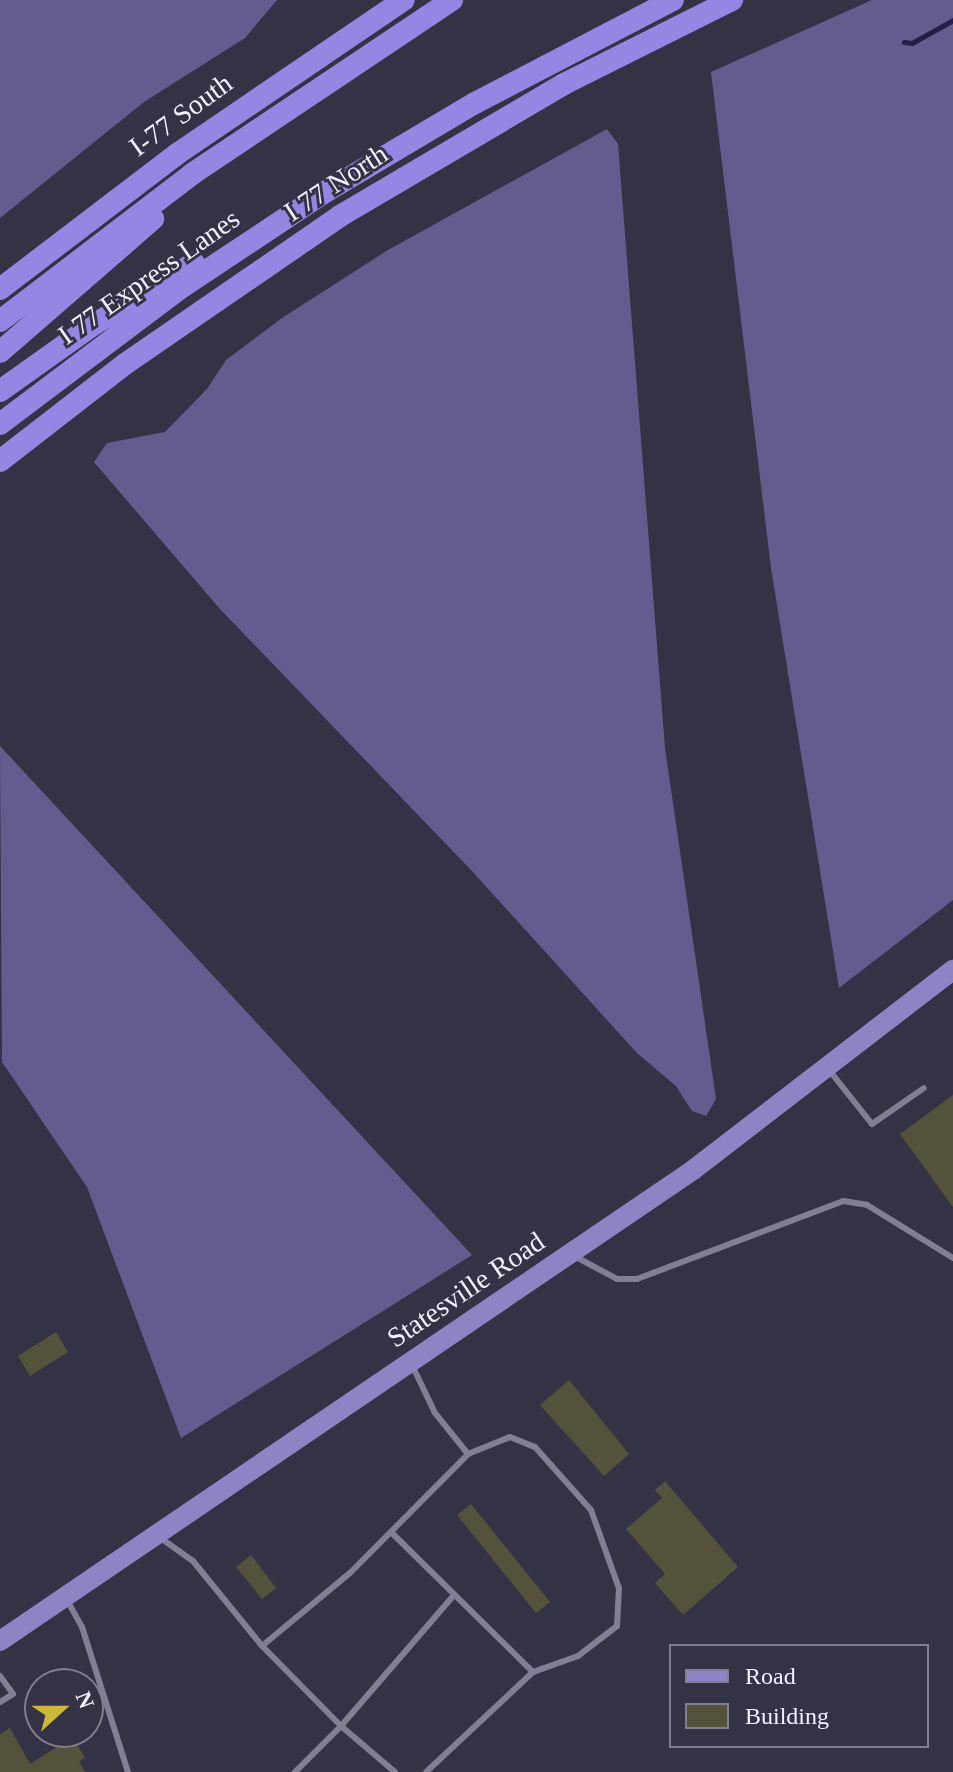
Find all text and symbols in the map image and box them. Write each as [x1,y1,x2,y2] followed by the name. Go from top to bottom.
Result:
[123,66,239,164] street label: I-77 South
[278,137,394,229] street label: I 77 North
[52,202,246,352] street label: I 77 Express Lanes
[381,1225,551,1355] street label: Statesville Road
[669,1644,929,1748] legend
[745,1663,796,1689] text: Road
[24,1668,104,1748] north arrow
[70,1688,100,1712] text: N
[745,1703,829,1729] text: Building

